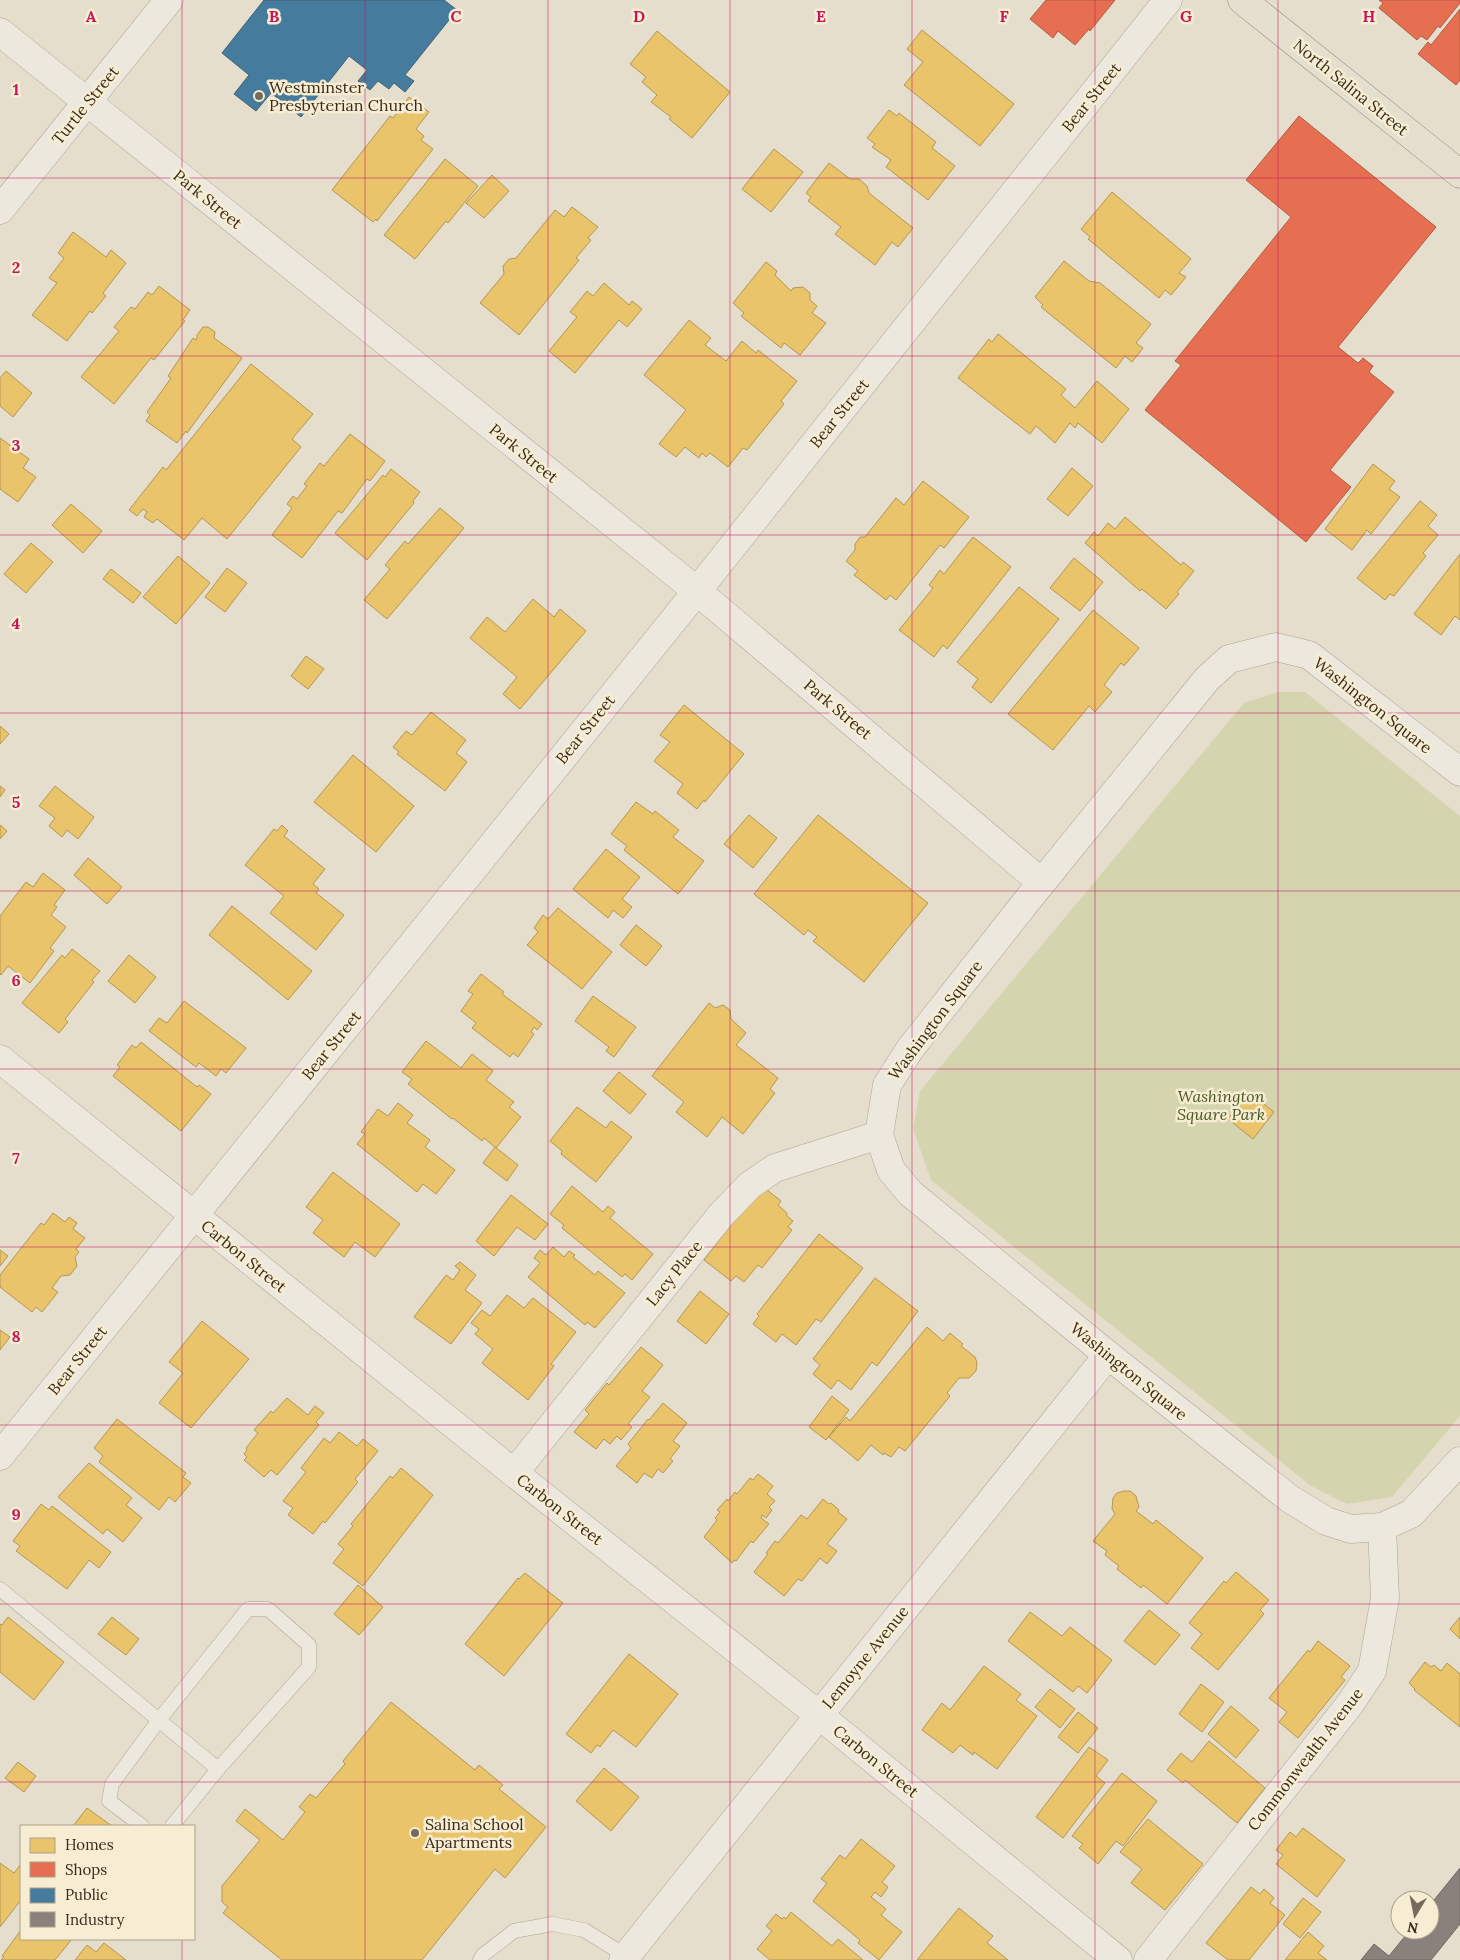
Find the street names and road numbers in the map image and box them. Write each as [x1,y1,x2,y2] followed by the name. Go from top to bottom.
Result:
[1289,35,1413,140] street label: North Salina Street
[1057,58,1126,136] street label: Bear Street
[47,61,123,148] street label: Turtle Street
[170,165,247,233] street label: Park Street
[805,374,874,452] street label: Bear Street
[486,419,563,487] street label: Park Street
[1310,653,1436,758] street label: Washington Square
[800,675,877,744] street label: Park Street
[551,690,620,768] street label: Bear Street
[883,956,987,1084] street label: Washington Square
[297,1006,366,1084] street label: Bear Street
[197,1215,291,1297] street label: Carbon Street
[642,1236,707,1310] street label: Lacy Place
[1066,1318,1192,1424] street label: Washington Square
[43,1321,112,1399] street label: Bear Street
[513,1469,608,1549] street label: Carbon Street
[817,1601,913,1713] street label: Lemoyne Avenue
[1243,1683,1367,1835] street label: Commonwealth Avenue
[829,1720,923,1802] street label: Carbon Street

